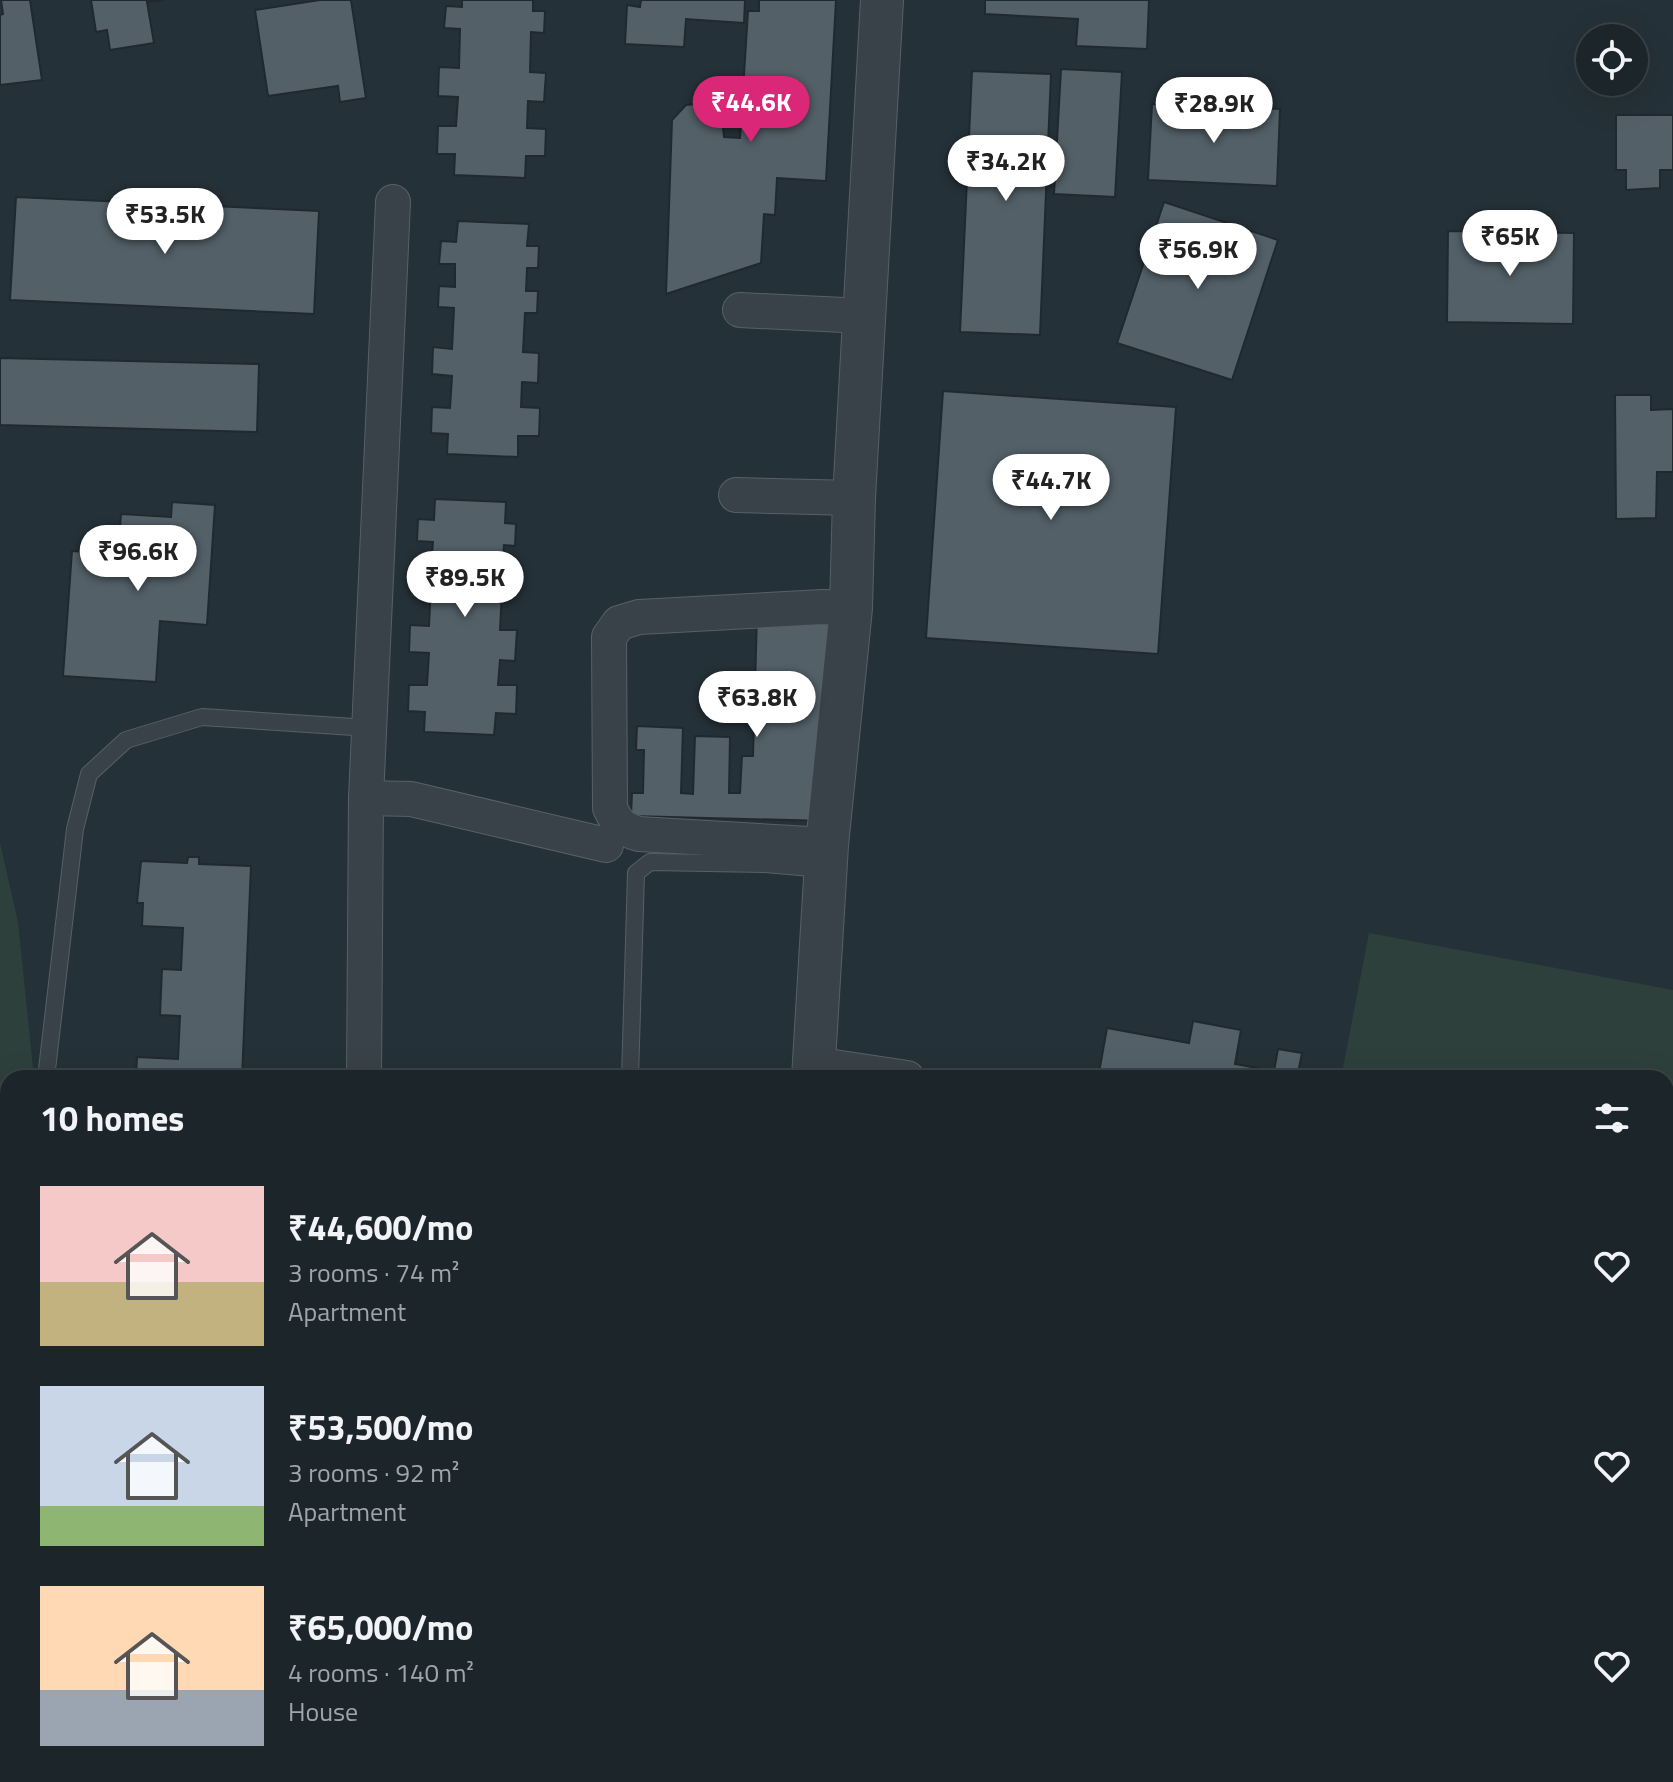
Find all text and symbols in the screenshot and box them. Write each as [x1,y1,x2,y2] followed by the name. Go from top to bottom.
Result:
[1576,24,1648,96] map controls
[1576,24,1648,96] button: locate
[686,76,816,144] pin: ₹44.6K
[1149,77,1279,145] pin: ₹28.9K
[711,82,791,121] text: ₹44.6K
[1174,83,1254,122] text: ₹28.9K
[941,135,1071,203] pin: ₹34.2K
[966,141,1046,180] text: ₹34.2K
[100,188,230,256] pin: ₹53.5K
[125,194,205,233] text: ₹53.5K
[1463,210,1557,278] pin: ₹65K
[1480,216,1540,255] text: ₹65K
[1133,223,1263,291] pin: ₹56.9K
[1158,229,1238,268] text: ₹56.9K
[986,454,1116,522] pin: ₹44.7K
[1011,460,1091,499] text: ₹44.7K
[73,525,203,593] pin: ₹96.6K
[98,531,178,570] text: ₹96.6K
[400,551,530,619] pin: ₹89.5K
[425,557,505,596] text: ₹89.5K
[692,671,822,739] pin: ₹63.8K
[717,677,797,716] text: ₹63.8K
[40,1092,184,1144] text: 10 homes
[1590,1096,1634,1140] icon: filters
[288,1201,473,1253] text: ₹44,600/mo
[104,1218,200,1314] icon: home
[1590,1244,1634,1288] icon: heart
[288,1253,459,1292] text: 3 rooms · 74 m²
[288,1292,406,1331] text: Apartment
[288,1401,473,1453] text: ₹53,500/mo
[104,1418,200,1514] icon: home
[1590,1444,1634,1488] icon: heart
[288,1453,459,1492] text: 3 rooms · 92 m²
[288,1492,406,1531] text: Apartment
[288,1601,473,1653] text: ₹65,000/mo
[104,1618,200,1714] icon: home
[1590,1644,1634,1688] icon: heart
[288,1653,474,1692] text: 4 rooms · 140 m²
[288,1692,358,1731] text: House

